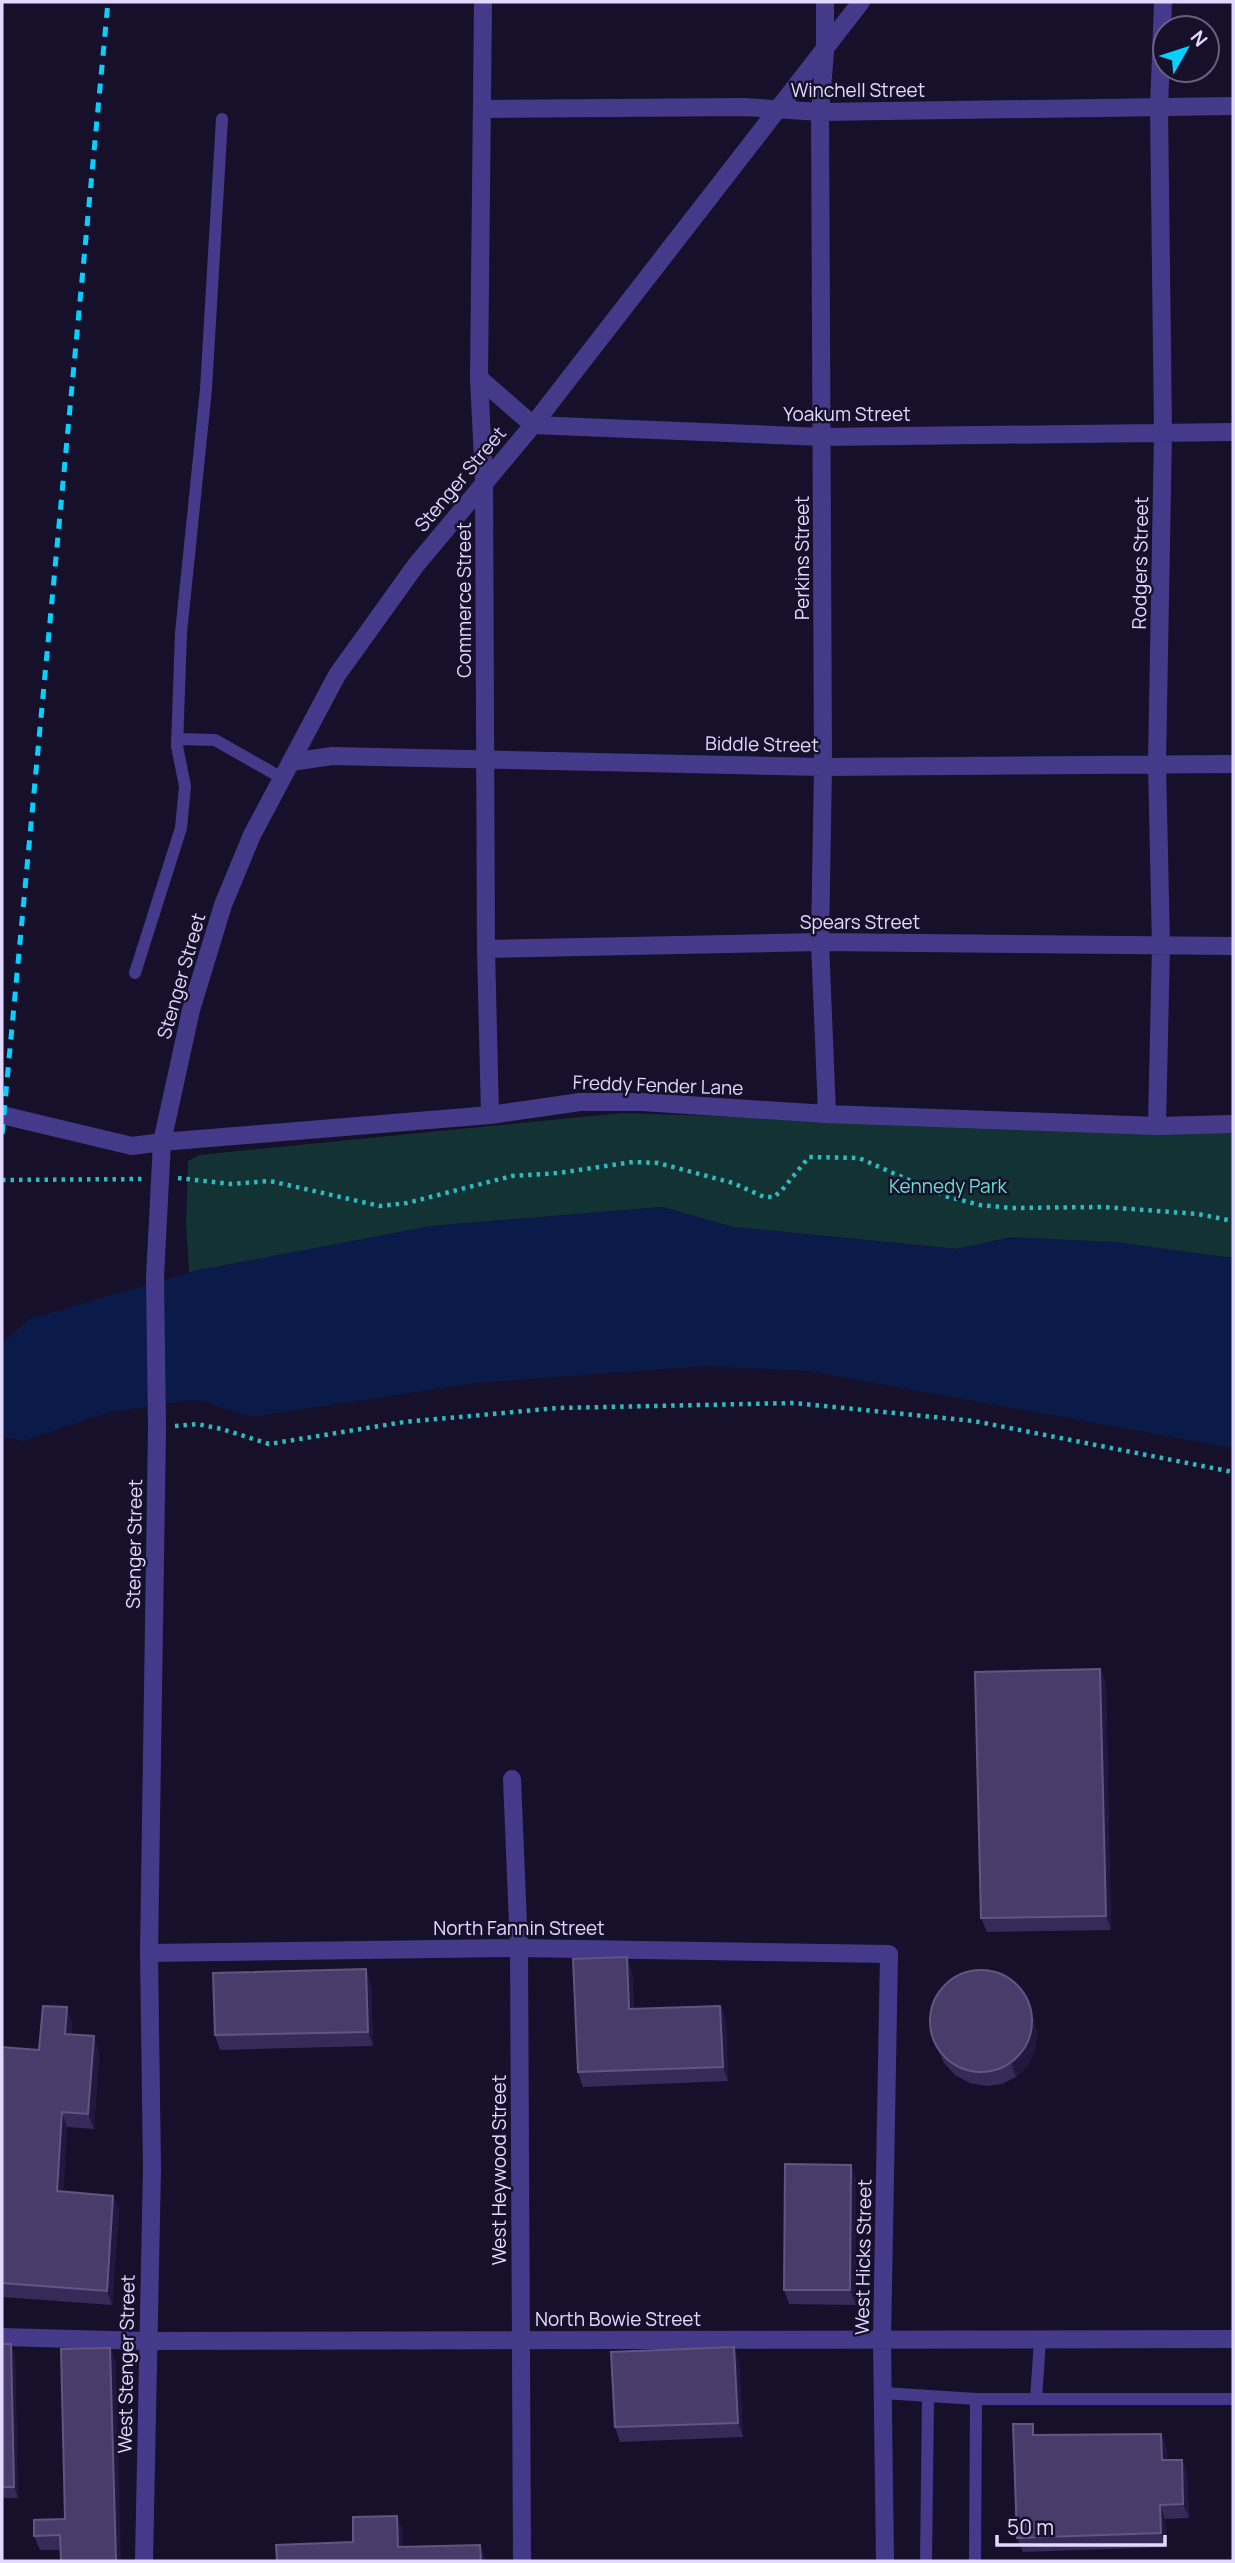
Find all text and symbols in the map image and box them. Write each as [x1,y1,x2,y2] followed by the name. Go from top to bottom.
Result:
[1151,14,1221,84] north arrow
[1185,25,1214,52] text: N
[791,77,925,103] street label: Winchell Street
[783,401,911,427] street label: Yoakum Street
[408,421,512,537] street label: Stenger Street
[789,496,815,620] street label: Perkins Street
[1126,496,1154,630] street label: Rodgers Street
[451,522,477,678] street label: Commerce Street
[705,730,819,758] street label: Biddle Street
[800,909,920,935] street label: Spears Street
[151,910,211,1042] street label: Stenger Street
[572,1069,744,1101] street label: Freddy Fender Lane
[889,1173,1008,1199] park label: Kennedy Park
[120,1479,148,1609] street label: Stenger Street
[433,1915,605,1941] street label: North Fannin Street
[486,2075,512,2265] street label: West Heywood Street
[849,2179,877,2335] street label: West Hicks Street
[111,2274,141,2454] street label: West Stenger Street
[535,2306,701,2332] street label: North Bowie Street
[997,2504,1165,2548] scale bar
[1007,2513,1054,2541] text: 50 m

